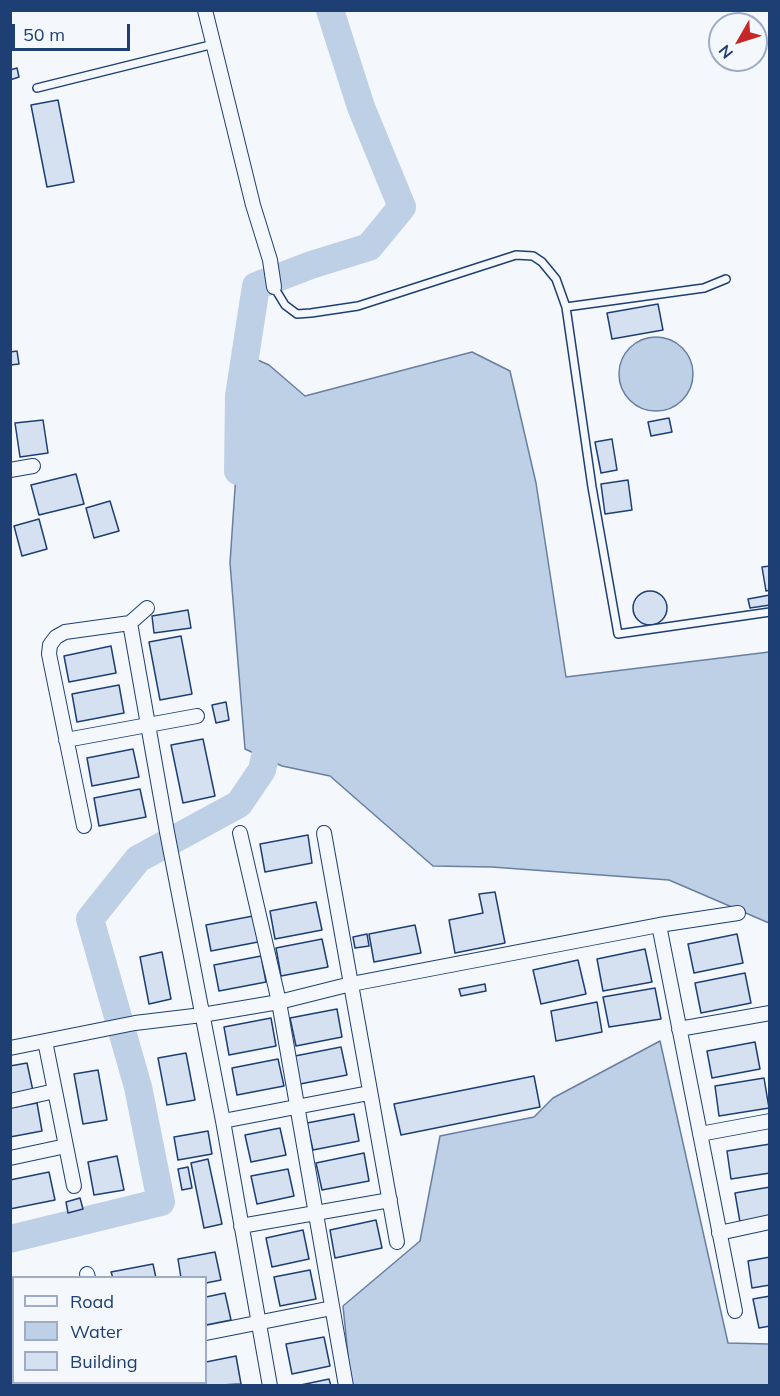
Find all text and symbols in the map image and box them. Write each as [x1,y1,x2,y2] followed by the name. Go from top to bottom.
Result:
[15,12,134,50] scale bar
[708,12,768,72] north arrow
[23,23,65,46] text: 50 m
[714,41,737,63] text: N
[12,1276,207,1384] legend
[70,1290,114,1313] text: Road
[70,1320,122,1343] text: Water
[70,1350,138,1373] text: Building

